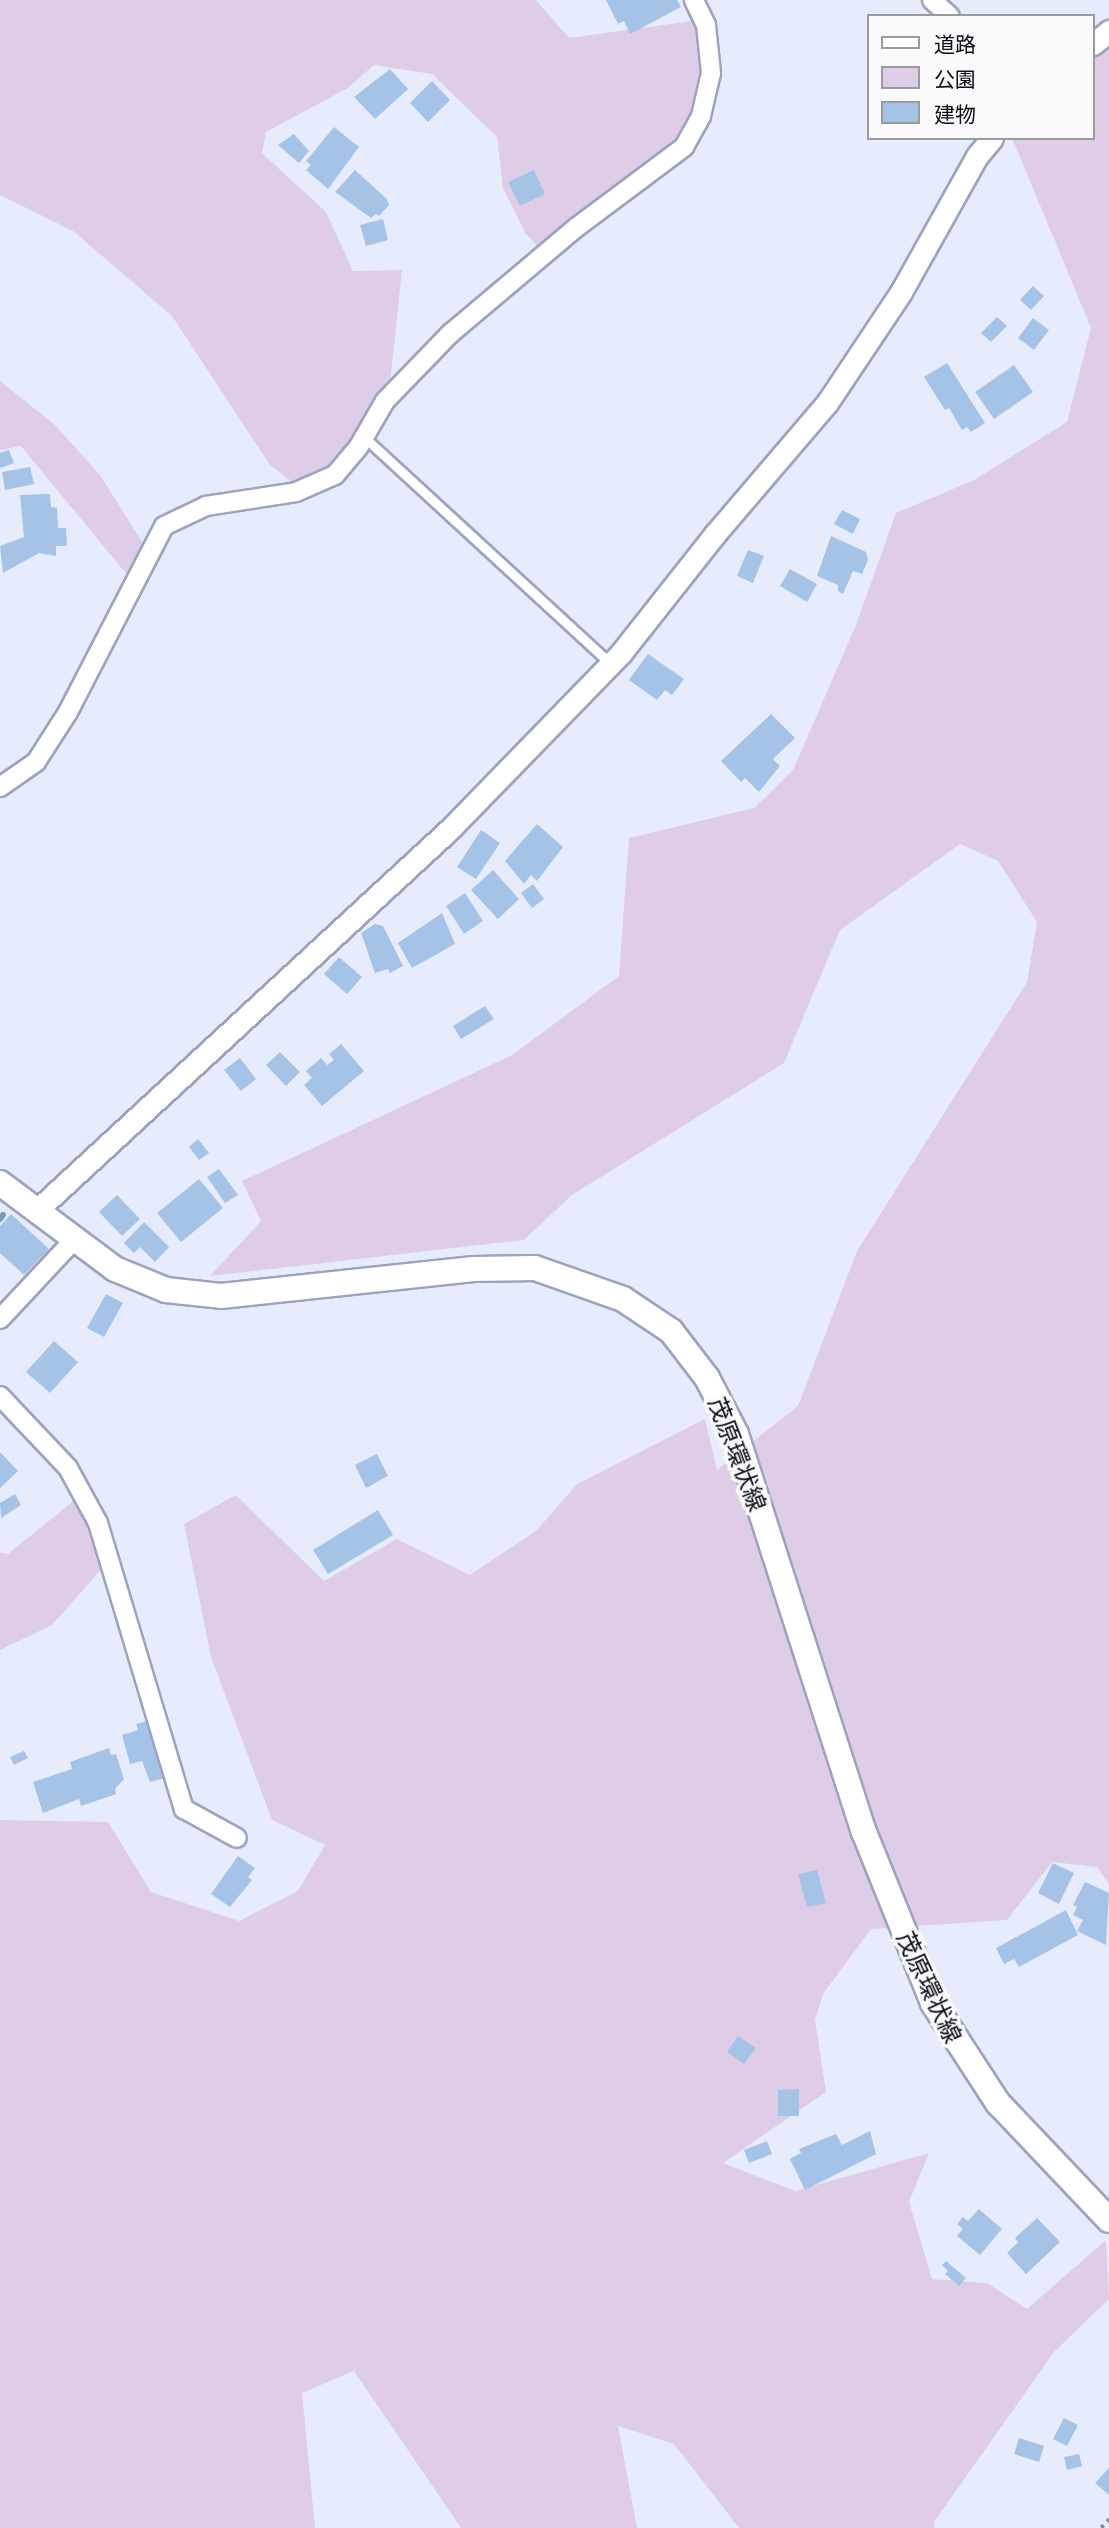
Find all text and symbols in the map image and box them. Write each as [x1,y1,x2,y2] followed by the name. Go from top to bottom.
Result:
[867,14,1095,140] legend
[934,31,976,56] text: 道路
[934,66,976,91] text: 公園
[934,101,976,126] text: 建物
[703,1393,773,1515] street label: 茂原環状線
[892,1927,968,2047] street label: 茂原環状線

